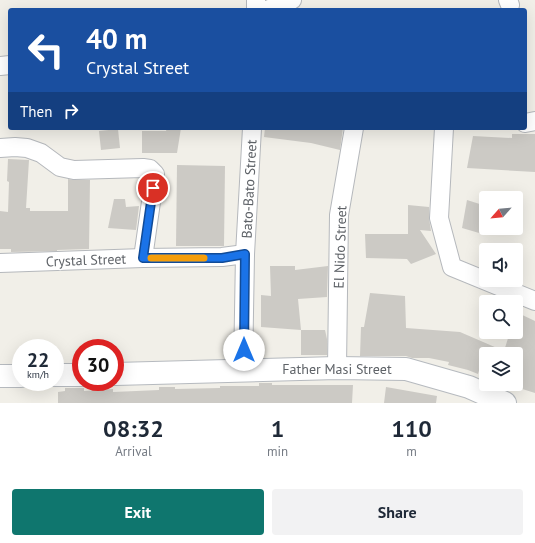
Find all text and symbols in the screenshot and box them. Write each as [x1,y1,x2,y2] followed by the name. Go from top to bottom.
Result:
[86,20,147,57] text: 40 m
[20,24,72,76] icon: left
[86,56,189,79] text: Crystal Street
[60,100,82,122] icon: right
[20,102,52,121] text: Then
[237,139,261,239] street label: Bato-Bato Street
[136,171,170,205] pin
[142,177,164,199] icon: arrive
[479,191,523,235] north arrow
[479,191,523,391] map controls
[330,205,350,289] street label: El Nido Street
[479,243,523,287] button: sound
[46,250,127,270] street label: Crystal Street
[479,295,523,339] button: search
[223,329,265,371] position arrow
[72,339,124,391] speed limit sign: 30
[27,347,49,373] text: 22
[479,347,523,391] button: layers
[282,360,392,378] street label: Father Masi Street
[27,368,49,381] text: km/h
[103,413,164,444] text: 08:32
[271,413,284,444] text: 1
[391,413,432,444] text: 110
[115,443,152,460] text: Arrival
[267,443,288,460] text: min
[406,443,417,460] text: m
[12,489,264,535] button: Exit
[272,489,523,535] button: Share

